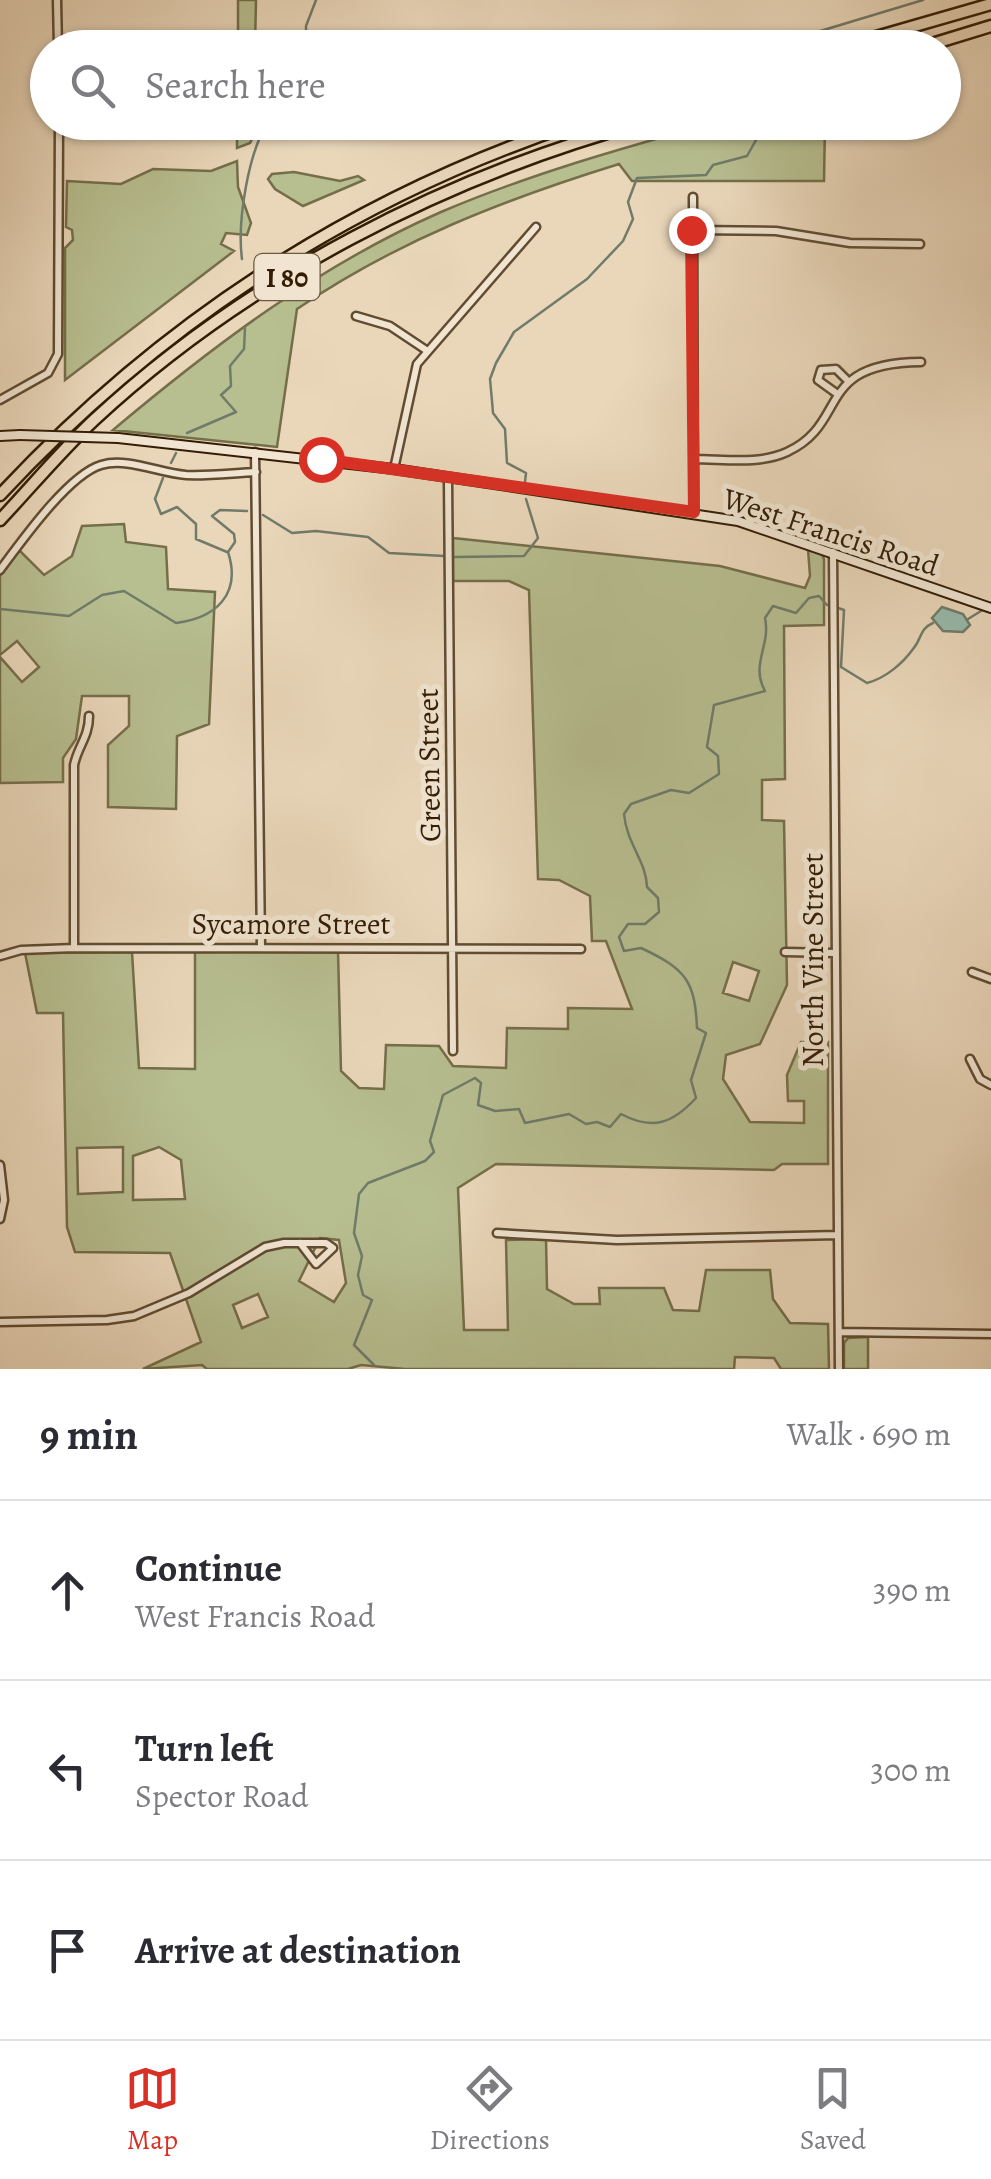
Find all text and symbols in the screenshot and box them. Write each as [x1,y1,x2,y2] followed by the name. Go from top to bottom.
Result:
[30,30,961,140] search box
[65,58,120,113] icon: search
[145,59,326,111] text: Search here
[669,208,715,254] route end
[254,254,320,300] road number: I 80
[299,437,345,483] route start
[717,478,945,586] street label: West Francis Road
[408,688,450,842] street label: Green Street
[793,853,833,1067] street label: North Vine Street
[192,904,391,944] street label: Sycamore Street
[40,1406,138,1463] text: 9 min
[787,1412,951,1456] text: Walk · 690 m
[135,1542,282,1594] text: Continue
[40,1563,95,1618] icon: ahead
[873,1568,951,1612] text: 390 m
[135,1594,375,1638] text: West Francis Road
[135,1722,274,1774] text: Turn left
[40,1743,95,1798] icon: left
[871,1748,951,1792] text: 300 m
[135,1774,308,1818] text: Spector Road
[40,1923,95,1978] icon: arrive
[135,1924,461,1976] text: Arrive at destination
[125,2061,180,2159] tab: Map
[430,2061,550,2159] tab: Directions
[800,2061,866,2159] tab: Saved

